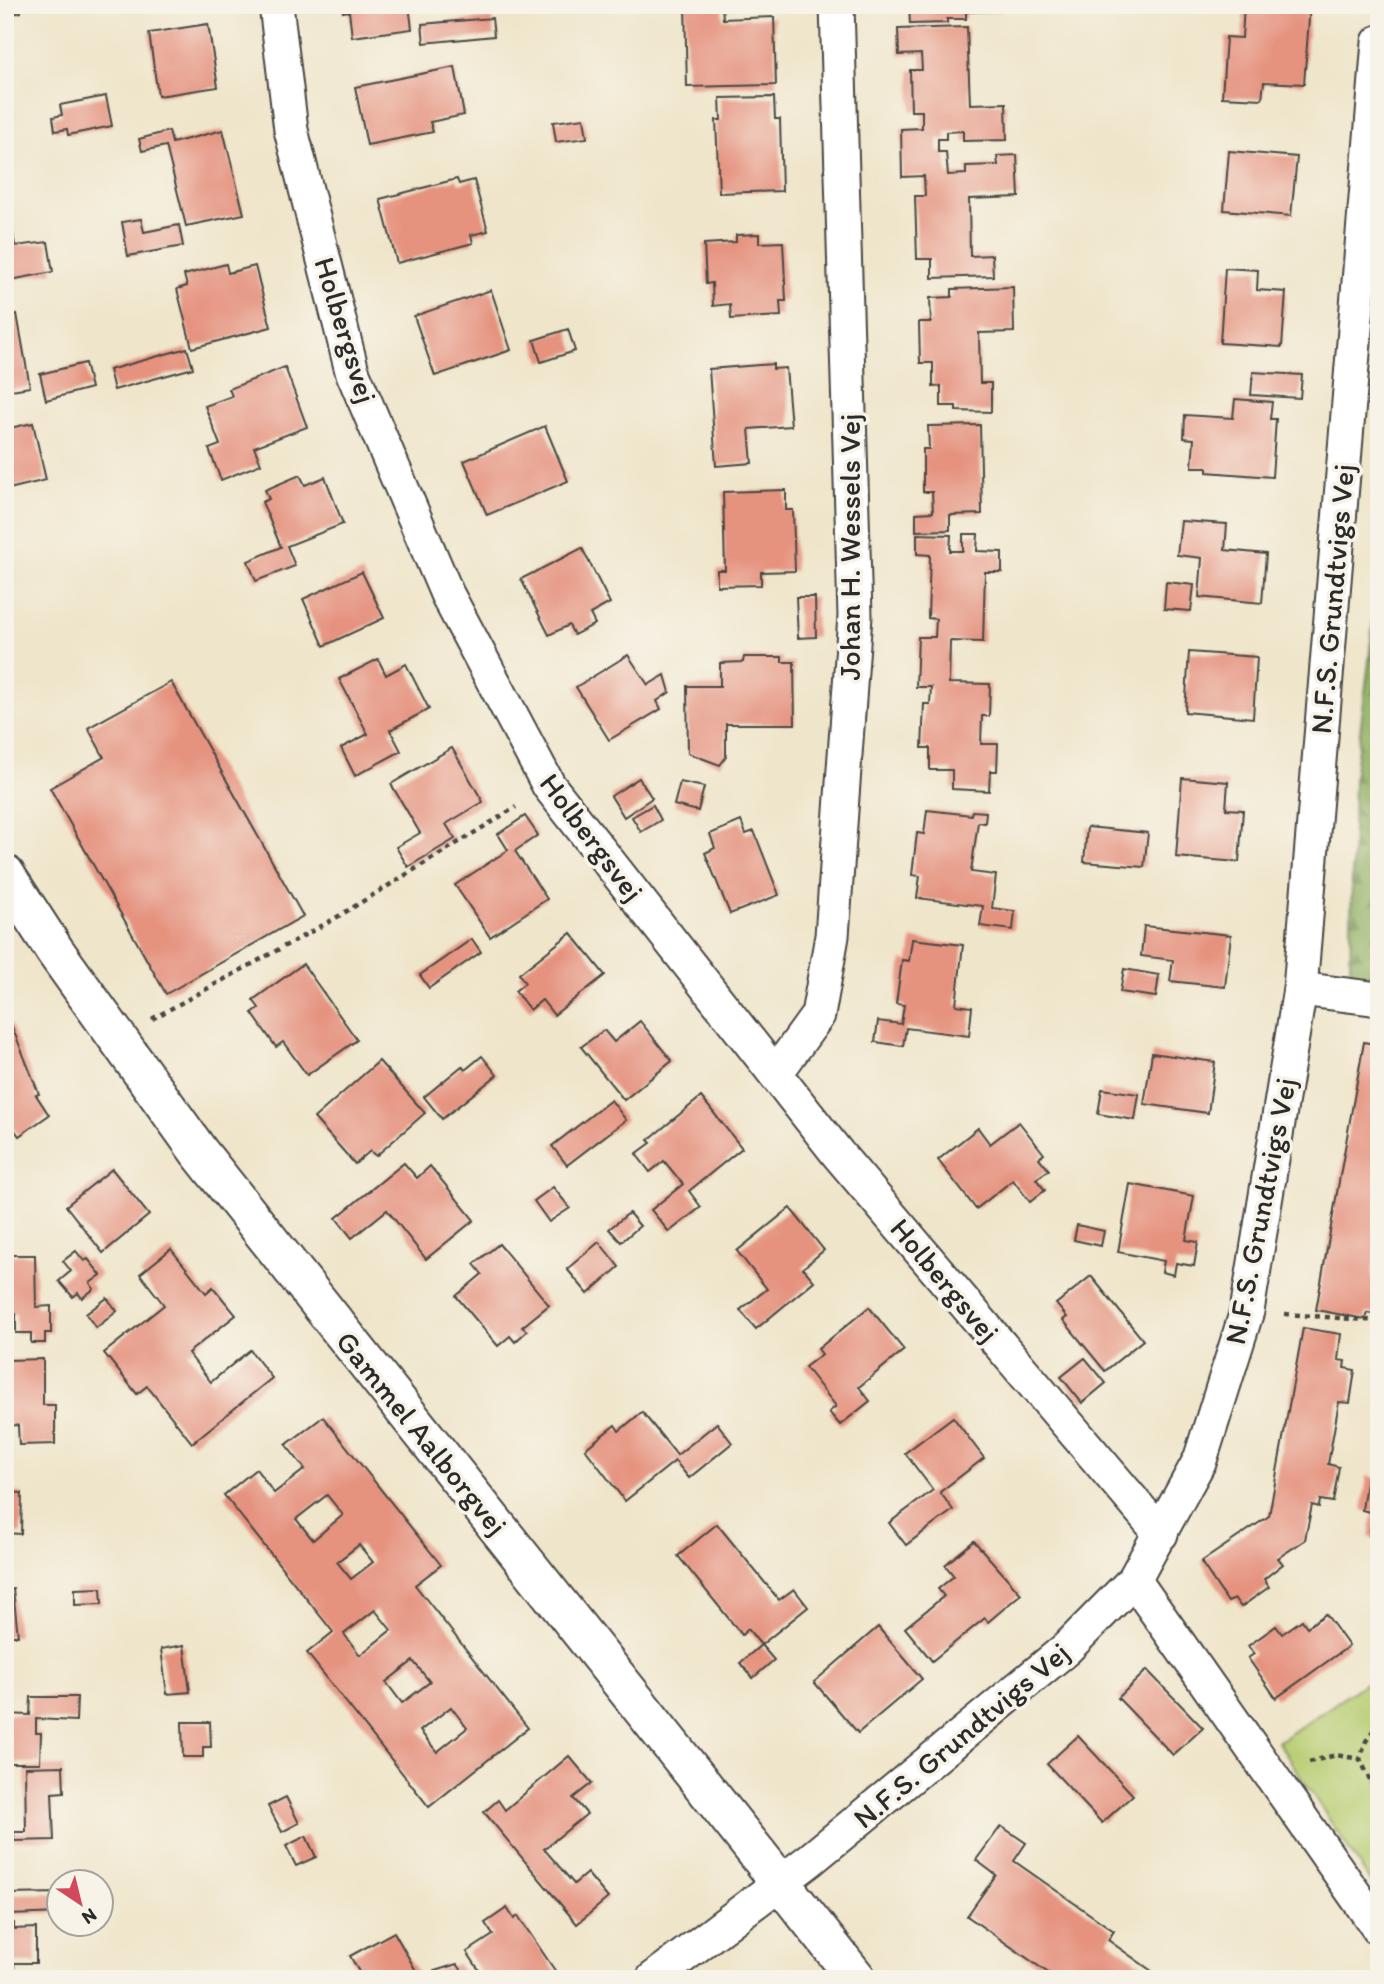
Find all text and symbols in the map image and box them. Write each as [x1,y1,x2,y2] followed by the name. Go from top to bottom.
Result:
[306,252,386,408] street label: Holbergsvej
[831,414,868,681] street label: Johan H. Wessels Vej
[1302,462,1362,736] street label: N.F.S. Grundtvigs Vej
[532,766,652,908] street label: Holbergsvej
[1216,1074,1304,1348] street label: N.F.S. Grundtvigs Vej
[882,1210,1008,1350] street label: Holbergsvej
[328,1323,516,1543] street label: Gammel Aalborgvej
[845,1634,1077,1836] street label: N.F.S. Grundtvigs Vej
[46,1868,116,1938] north arrow
[78,1903,101,1930] text: N

